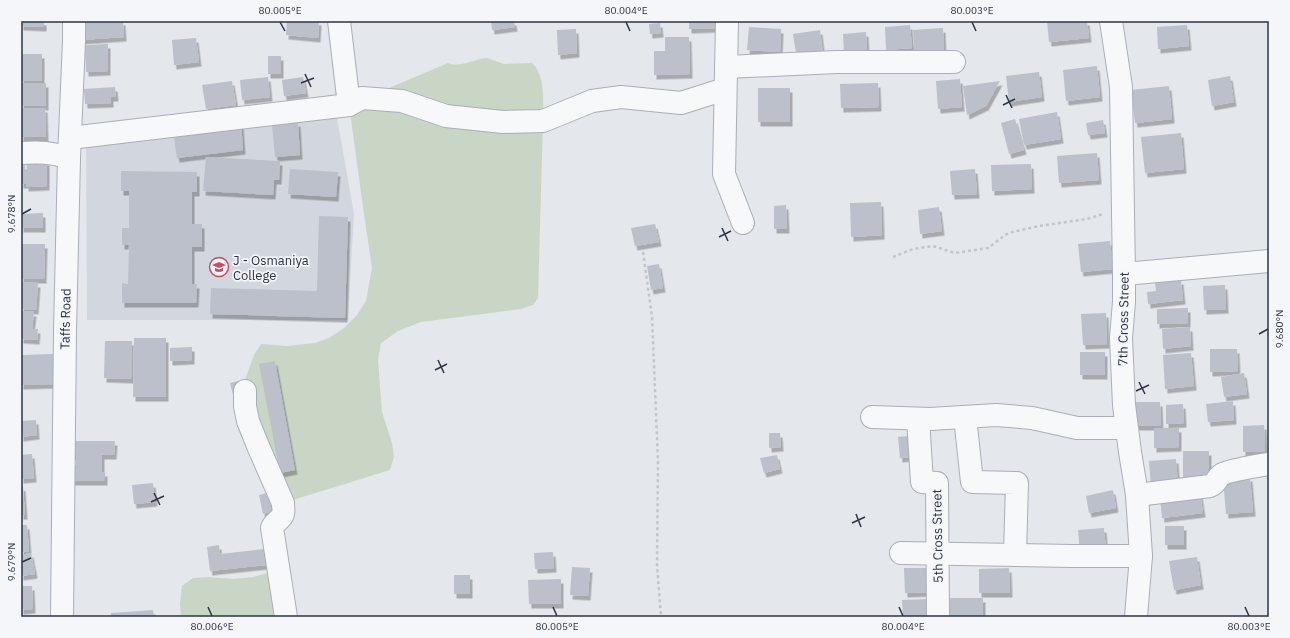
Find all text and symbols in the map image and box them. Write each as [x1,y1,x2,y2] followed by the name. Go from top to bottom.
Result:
[258,4,302,17] text: 80.005°E
[604,4,648,17] text: 80.004°E
[950,4,994,17] text: 80.003°E
[5,195,18,233] text: 9.678°N
[233,252,309,284] place label: J - Osmaniya College
[208,256,230,278] school or university icon: J - Osmaniya College
[1114,272,1133,366] street label: 7th Cross Street
[56,288,75,350] street label: Taffs Road
[1273,310,1286,348] text: 9.680°N
[928,489,947,583] street label: 5th Cross Street
[5,543,18,581] text: 9.679°N
[190,620,234,633] text: 80.006°E
[535,620,579,633] text: 80.005°E
[881,620,925,633] text: 80.004°E
[1227,620,1271,633] text: 80.003°E

